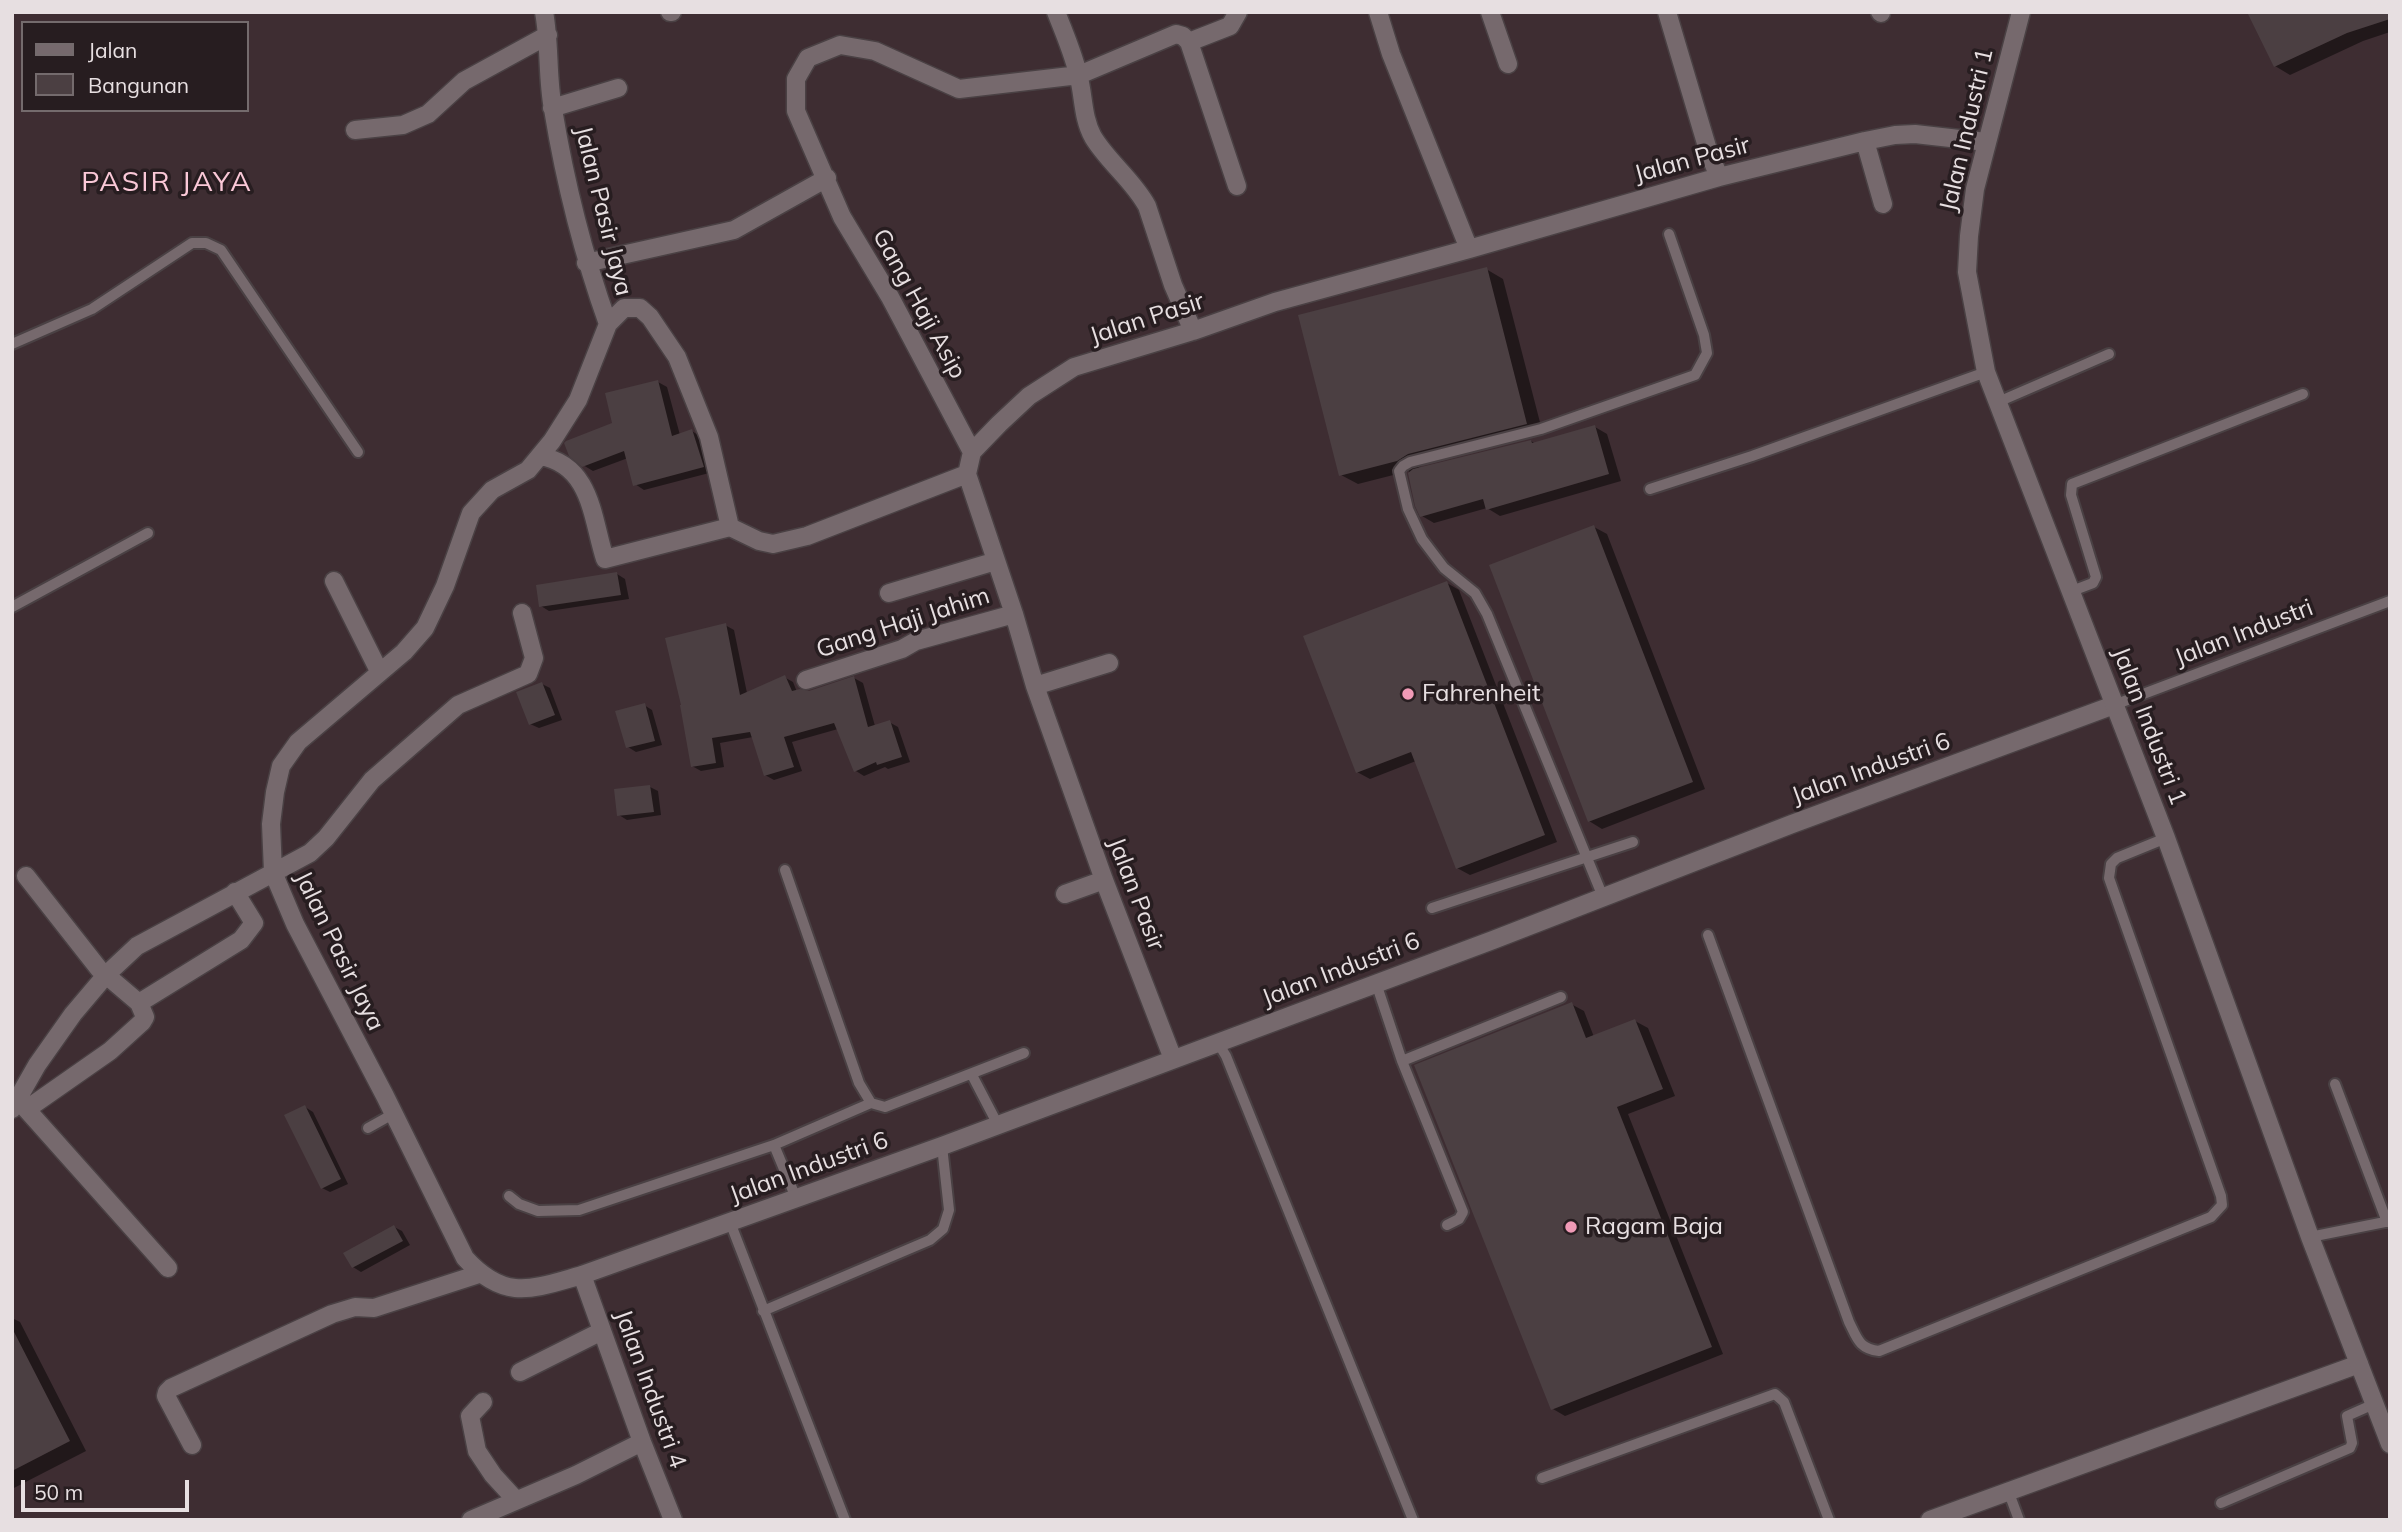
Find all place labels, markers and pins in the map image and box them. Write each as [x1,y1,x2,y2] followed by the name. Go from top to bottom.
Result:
[1422,680,1540,708] place label: Fahrenheit
[1400,686,1416,702] marker: Fahrenheit
[1585,1213,1723,1241] place label: Ragam Baja
[1563,1219,1579,1235] marker: Ragam Baja

